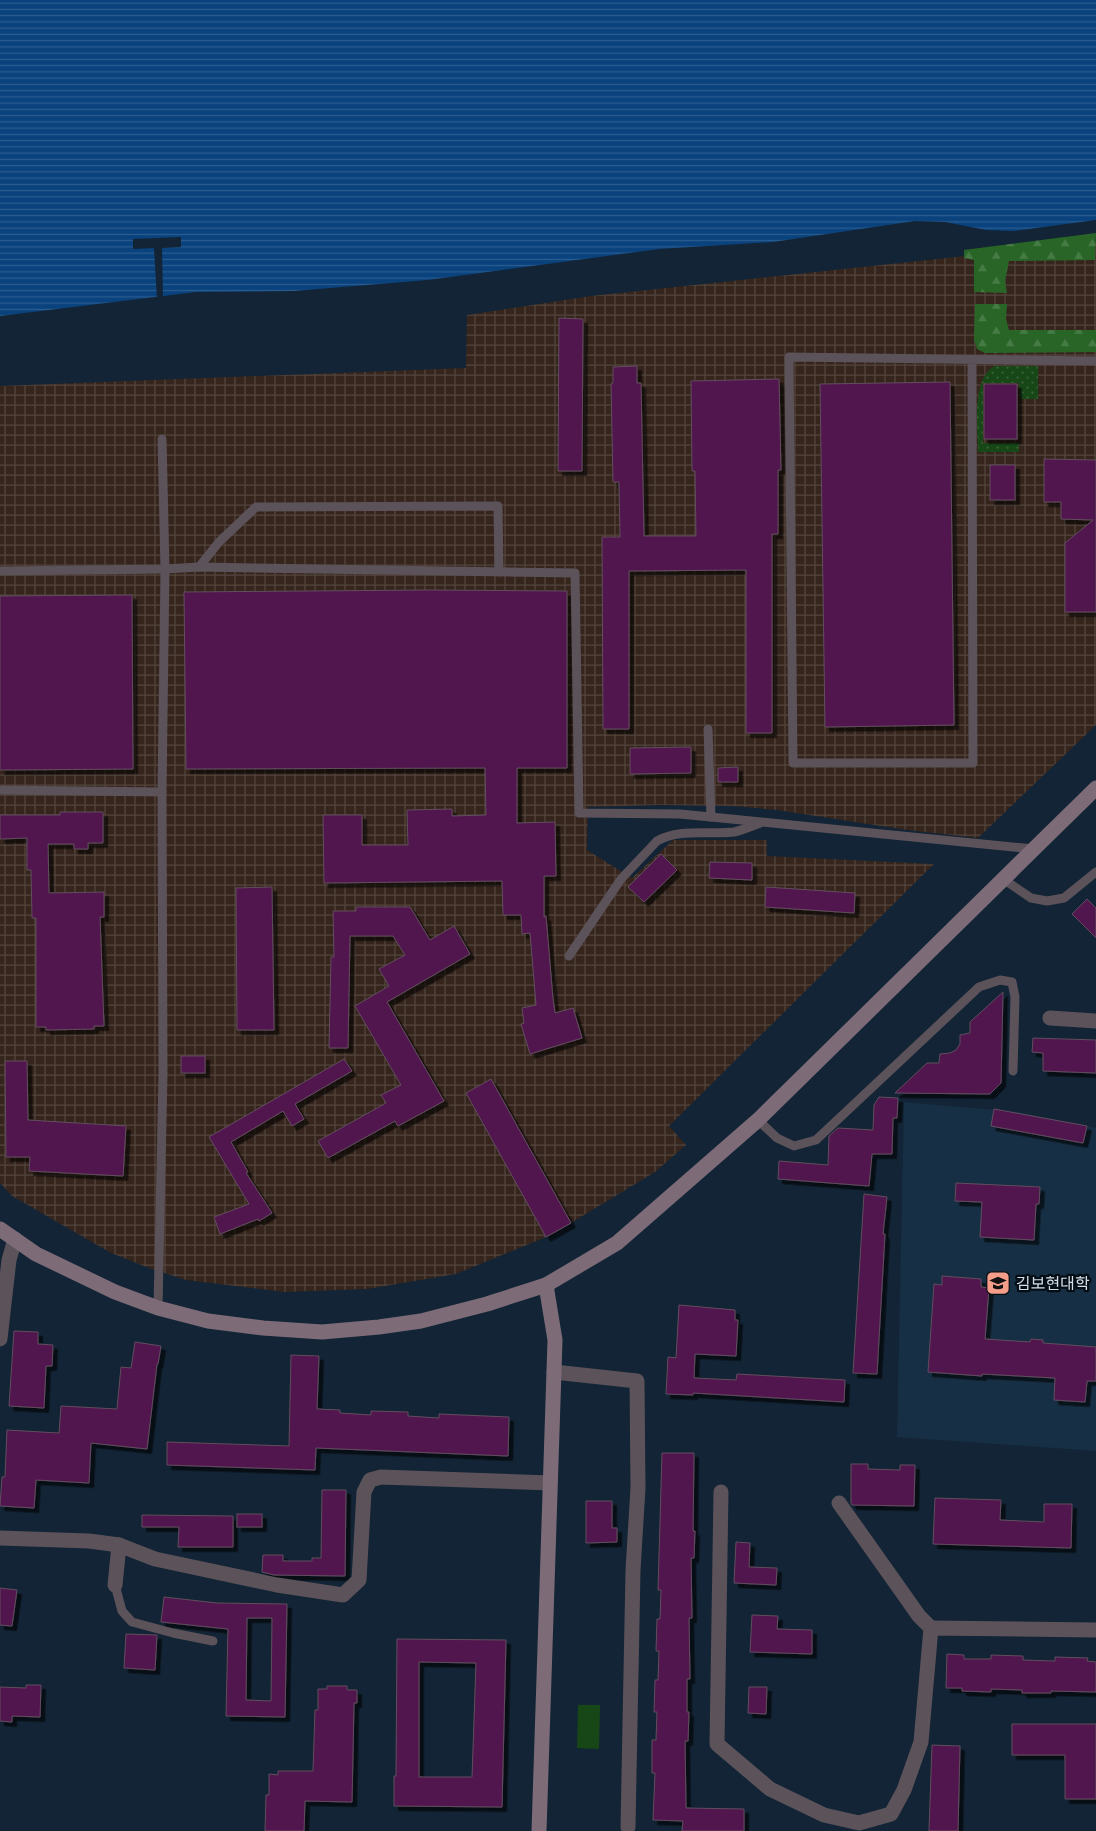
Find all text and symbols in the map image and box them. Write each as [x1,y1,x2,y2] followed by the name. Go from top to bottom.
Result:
[985,1270,1011,1296] school or university icon: 김보현대학
[1016,1273,1090,1295] place label: 김보현대학

